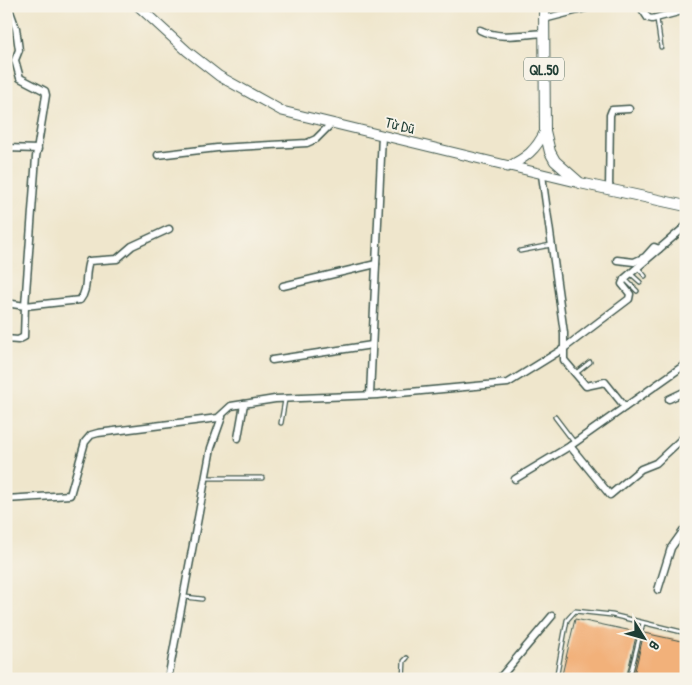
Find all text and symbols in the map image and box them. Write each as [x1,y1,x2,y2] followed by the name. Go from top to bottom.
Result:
[524,58,564,80] road number: QL.50
[383,111,417,139] street label: Từ Dũ
[620,612,670,662] north arrow
[645,638,665,655] text: B

